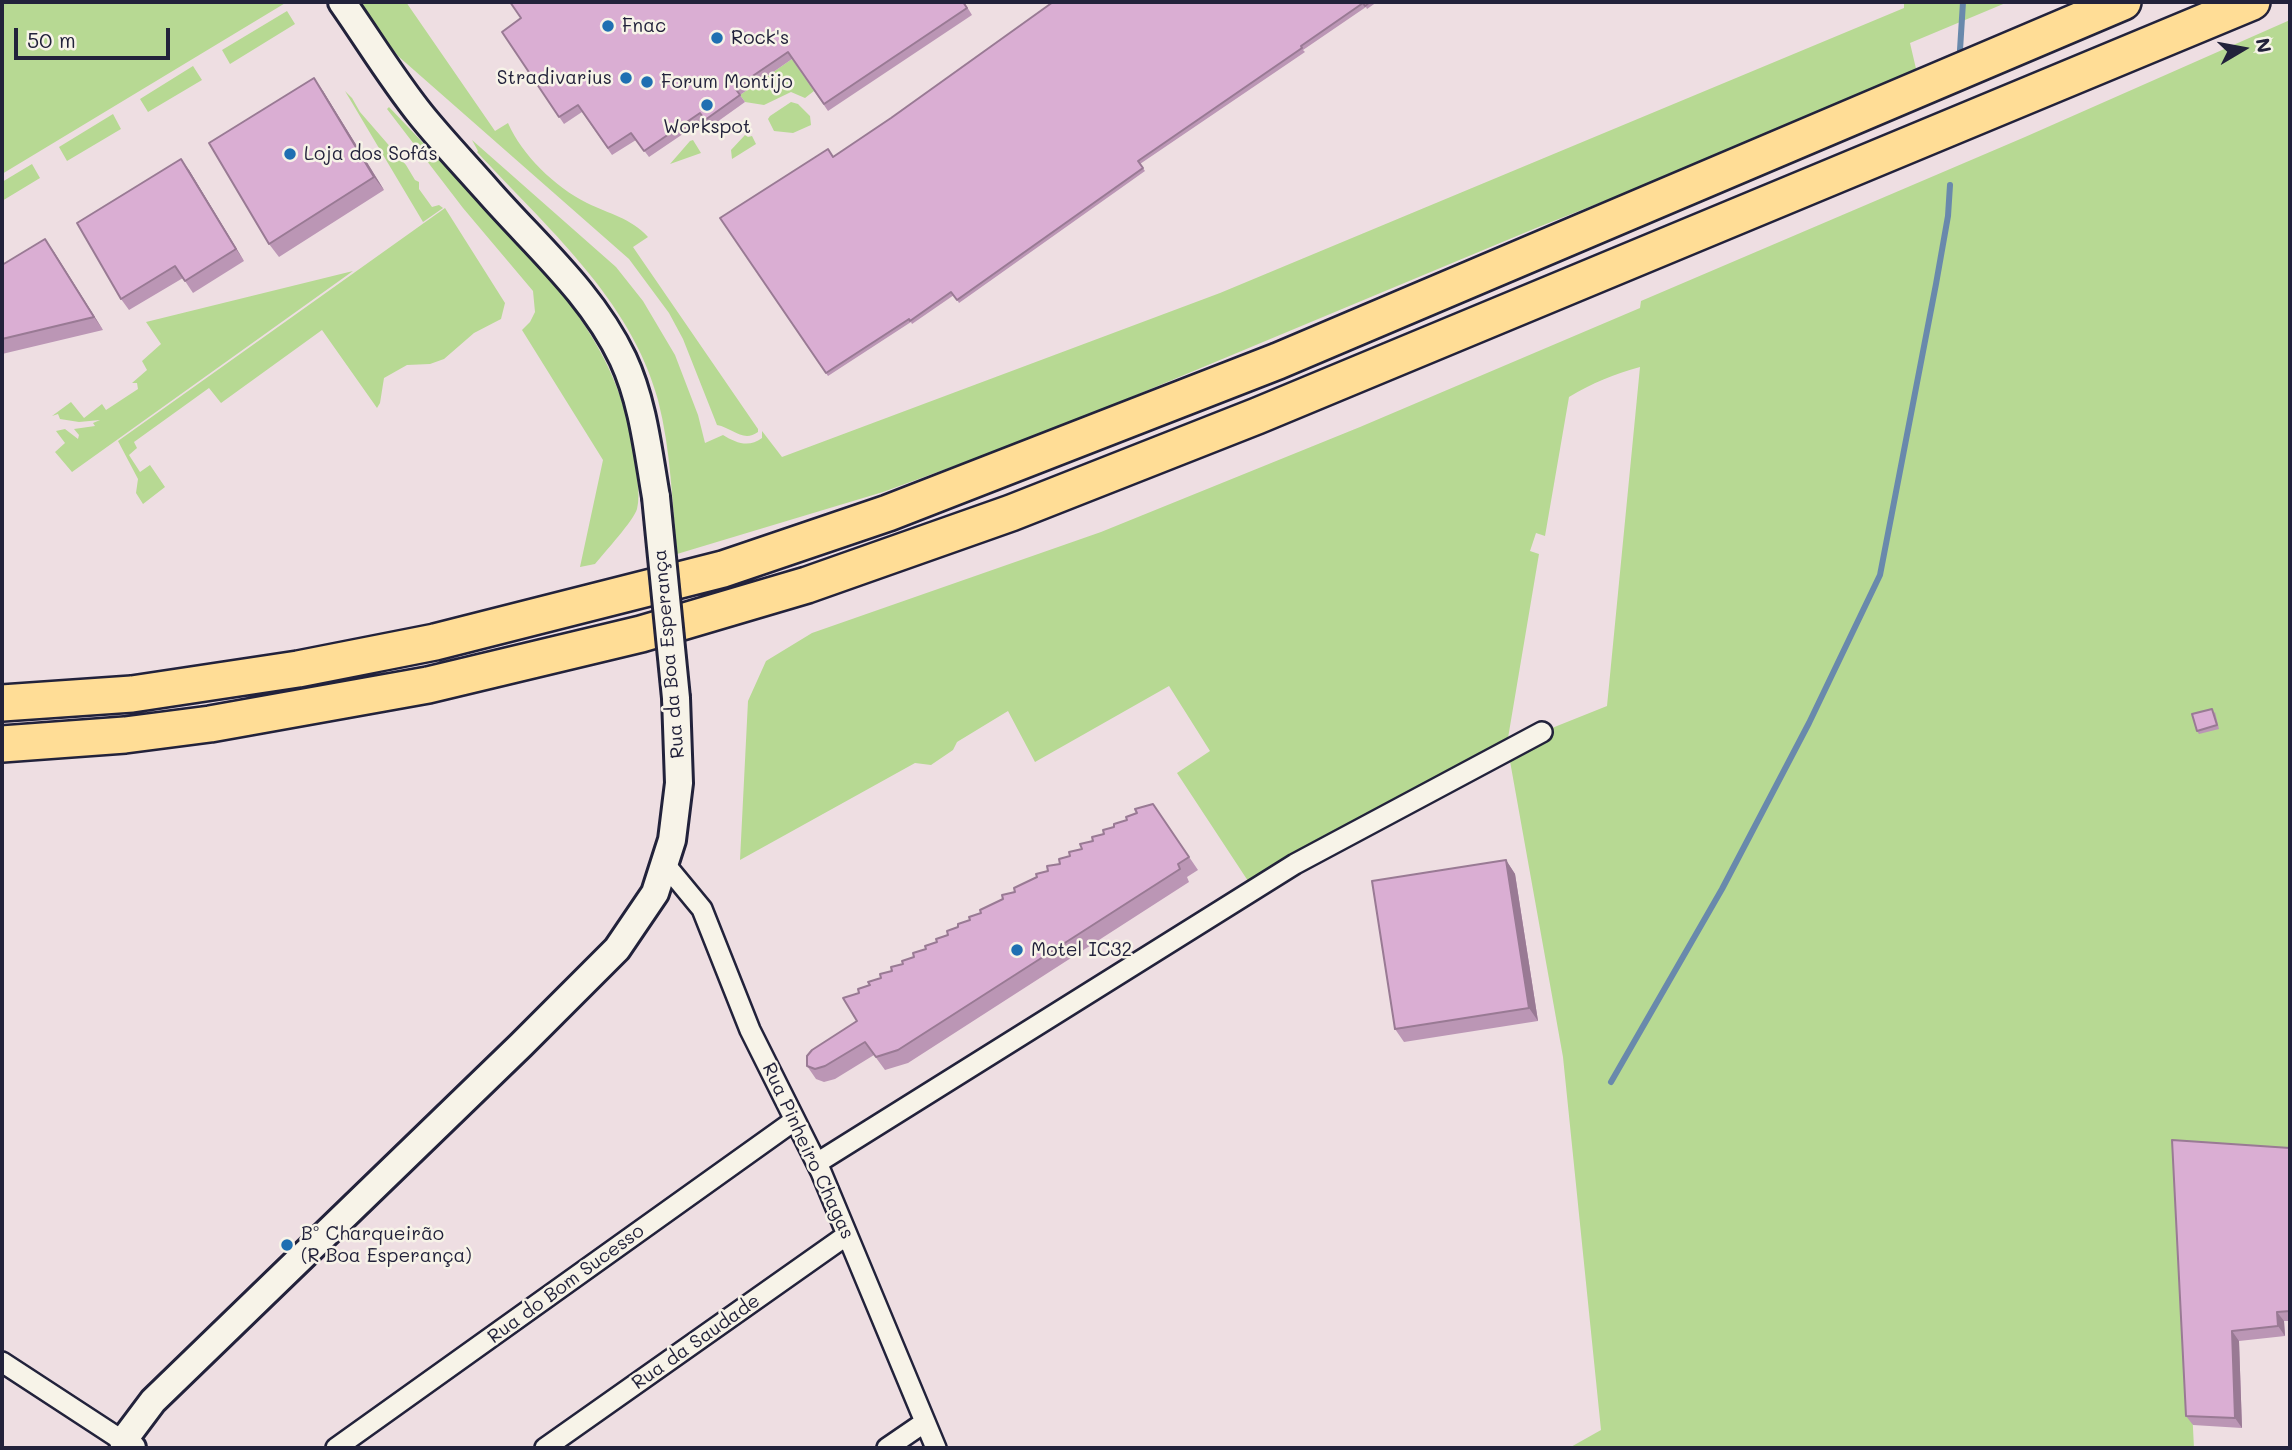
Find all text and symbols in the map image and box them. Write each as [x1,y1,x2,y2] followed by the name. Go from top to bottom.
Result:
[18,14,173,58] scale bar
[2208,14,2278,84] north arrow
[622,15,666,37] place label: Fnac
[600,18,616,34] marker: Fnac
[27,26,76,53] text: 50 m
[731,27,789,49] place label: Rock's
[709,30,725,46] marker: Rock's
[2251,36,2278,55] text: N
[497,67,612,89] place label: Stradivarius
[618,70,634,86] marker: Stradivarius
[661,71,793,93] place label: Forum Montijo
[639,74,655,90] marker: Forum Montijo
[699,97,715,113] marker: Workspot
[663,116,751,138] place label: Workspot
[304,143,438,165] place label: Loja dos Sofás
[282,146,298,162] marker: Loja dos Sofás
[648,548,690,760] street label: Rua da Boa Esperança
[1031,939,1132,961] place label: Motel IC32
[1009,942,1025,958] marker: Motel IC32
[757,1059,859,1243] street label: Rua Pinheiro Chagas
[483,1220,649,1348] street label: Rua do Bom Sucesso
[301,1223,472,1267] place label: Bº Charqueirão (R Boa Esperança)
[279,1237,295,1253] marker: Bº Charqueirão (R Boa Esperança)
[628,1289,764,1395] street label: Rua da Saudade

